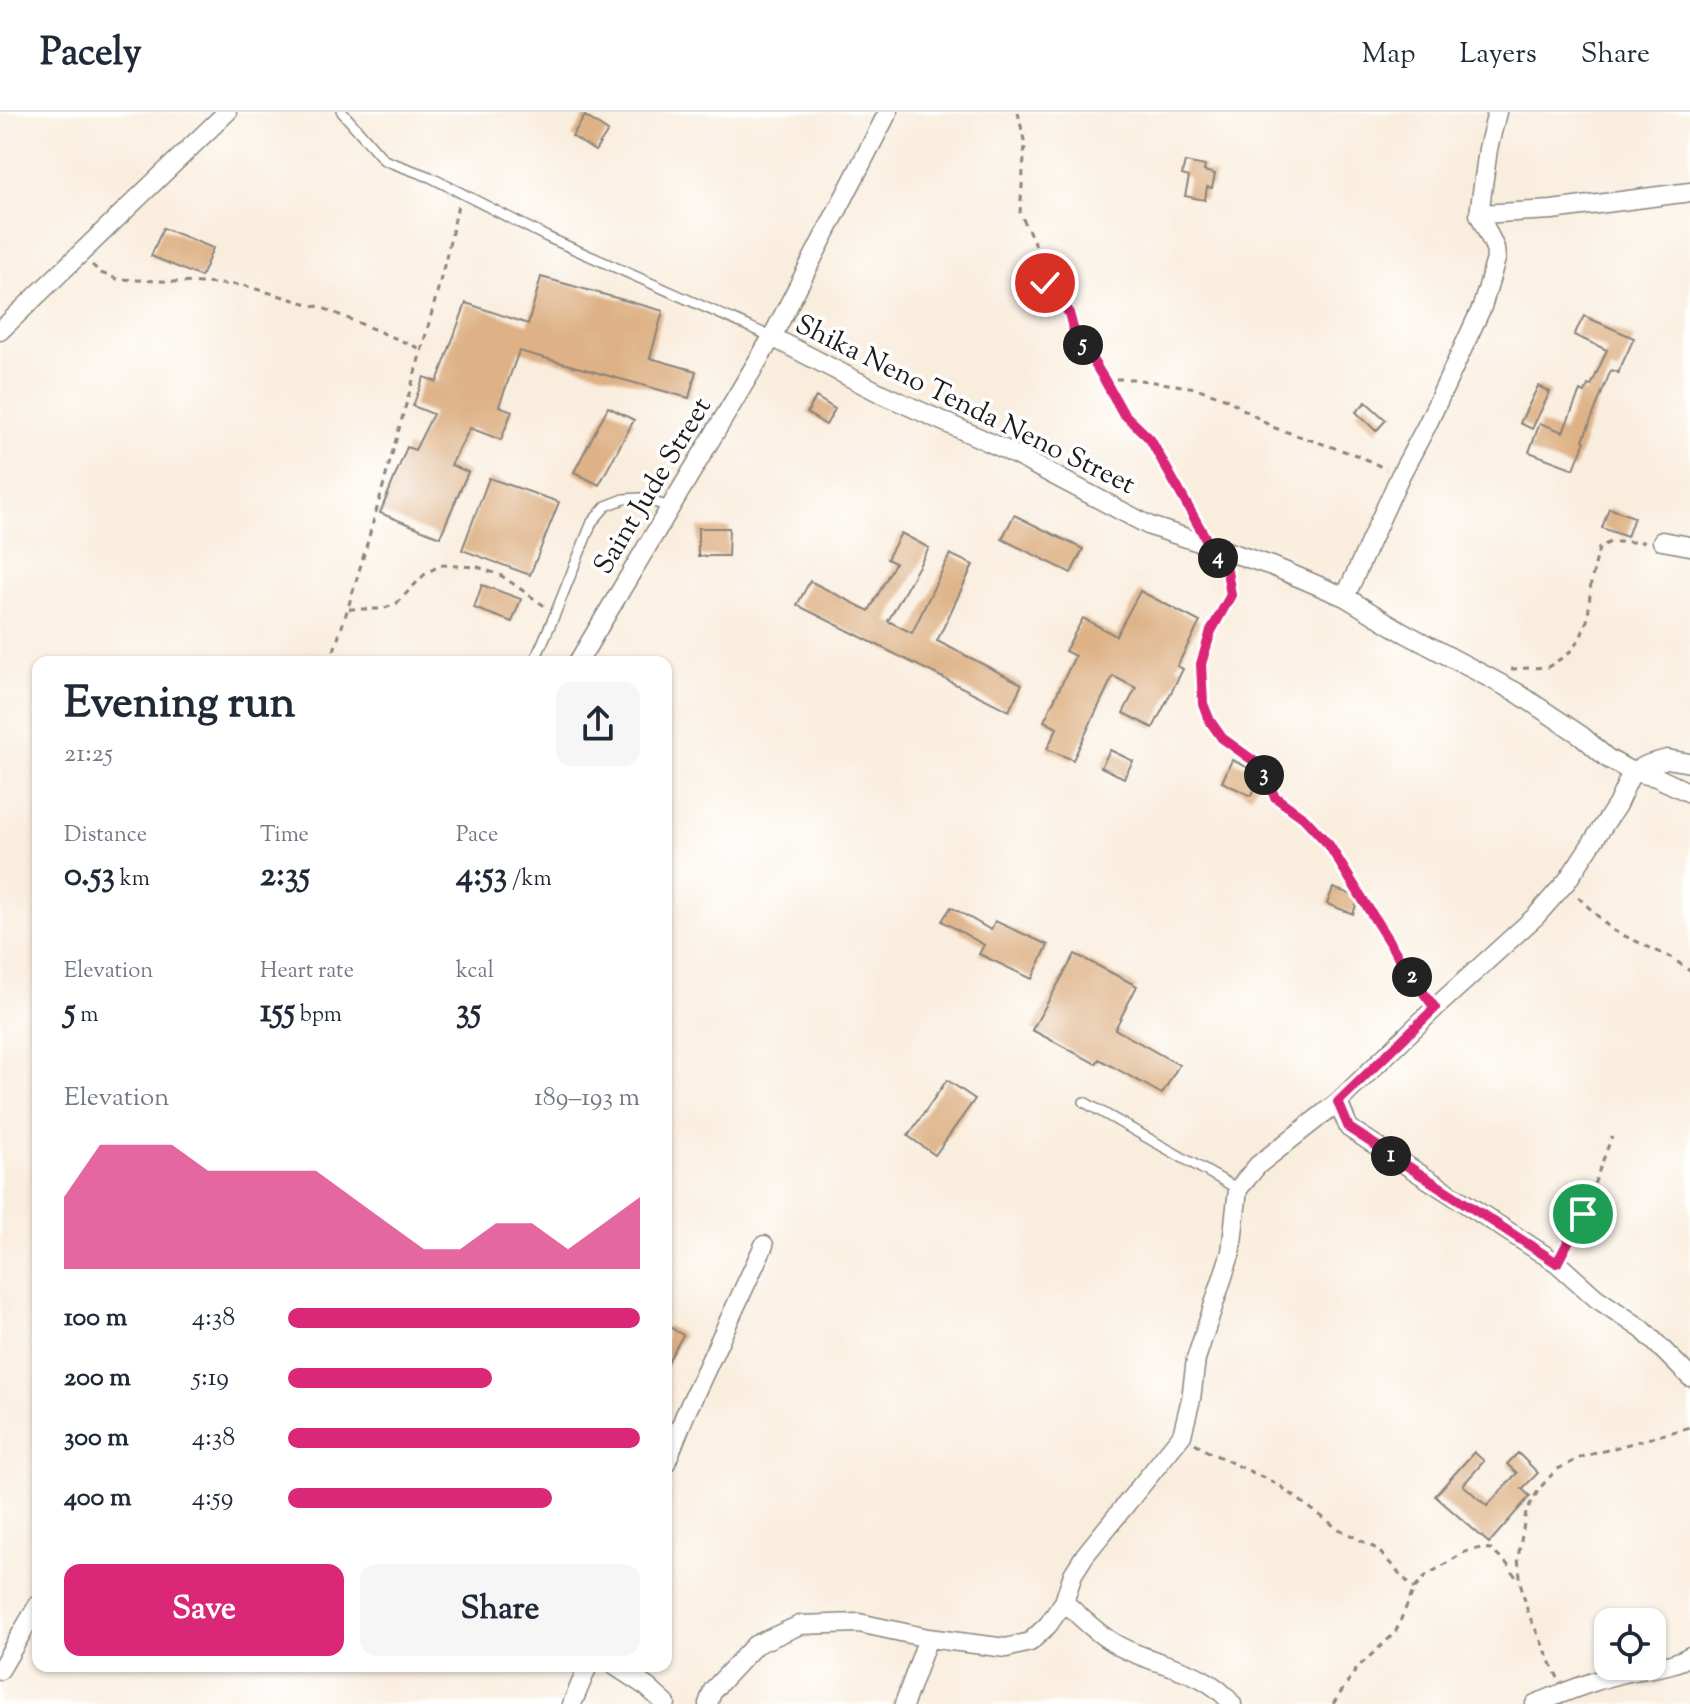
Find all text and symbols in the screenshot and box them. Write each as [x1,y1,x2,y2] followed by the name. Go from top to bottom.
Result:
[40,28,142,82] text: Pacely
[1362,35,1415,75] text: Map
[1459,35,1537,75] text: Layers
[1581,35,1650,75] text: Share
[1011,249,1079,317] pin
[1023,261,1067,305] icon: check
[788,306,1142,506] street label: Shika Neno Tenda Neno Street
[1063,325,1103,365] pin: 5
[1079,329,1087,361] text: 5
[585,390,723,583] street label: Saint Jude Street
[1198,538,1238,578] pin: 4
[1212,542,1224,574] text: 4
[64,674,296,737] text: Evening run
[556,682,640,766] button: share
[64,736,113,773] text: 21:25
[1244,755,1284,795] pin: 3
[1260,759,1268,791] text: 3
[64,820,147,852] text: Distance
[260,820,309,852] text: Time
[456,820,498,852] text: Pace
[64,852,115,901] text: 0.53
[260,852,310,901] text: 2:35
[456,852,507,901] text: 4:53
[115,864,150,896] text: km
[507,864,552,896] text: /km
[64,956,153,988] text: Elevation
[260,956,354,988] text: Heart rate
[456,956,494,988] text: kcal
[1392,957,1432,997] pin: 2
[1407,961,1417,993] text: 2
[64,988,76,1037] text: 5
[260,988,295,1037] text: 155
[456,988,481,1037] text: 35
[76,1000,99,1032] text: m
[295,1000,342,1032] text: bpm
[64,1080,169,1117] text: Elevation
[534,1080,640,1117] text: 189–193 m
[1371,1136,1411,1176] pin: 1
[1387,1140,1395,1172] text: 1
[1549,1180,1617,1248] pin
[1561,1192,1605,1236] icon: arrive
[64,1300,127,1337] text: 100 m
[192,1300,235,1337] text: 4:38
[64,1360,131,1397] text: 200 m
[192,1360,229,1397] text: 5:19
[64,1420,129,1457] text: 300 m
[192,1420,235,1457] text: 4:38
[64,1480,131,1517] text: 400 m
[192,1480,233,1517] text: 4:59
[64,1564,344,1656] button: Save
[360,1564,640,1656] button: Share
[1594,1608,1666,1680] map controls
[1594,1608,1666,1680] button: locate

